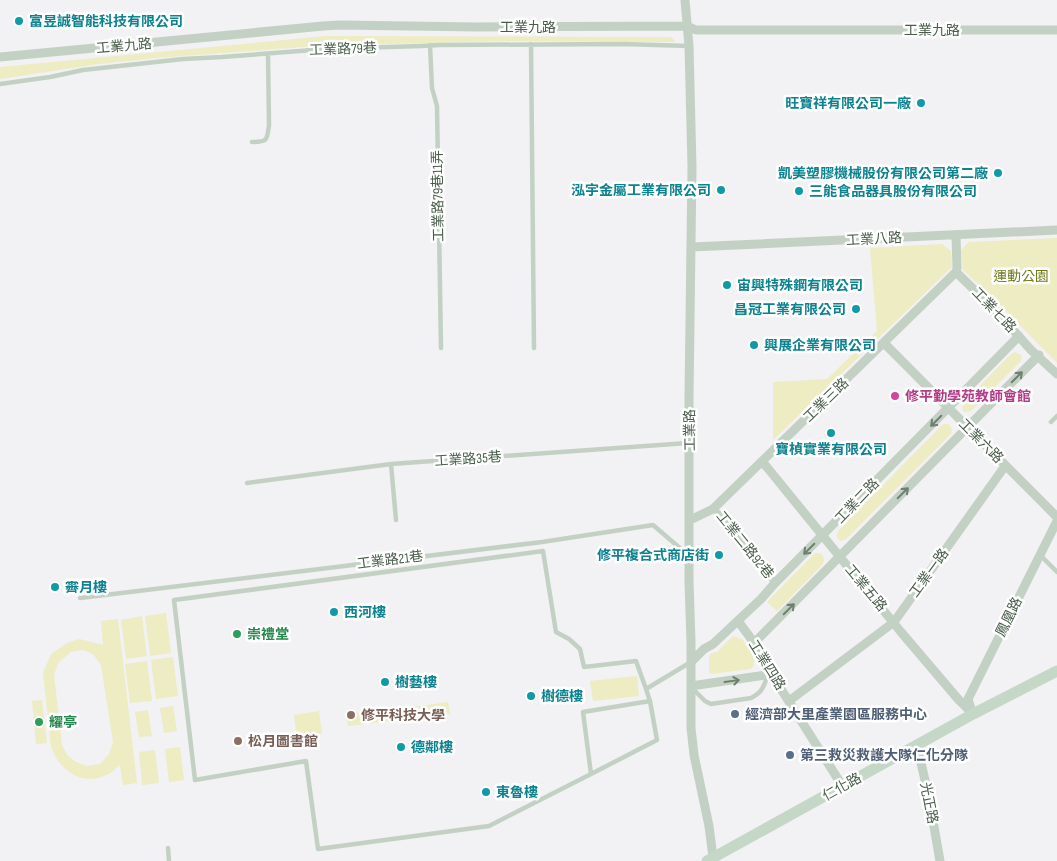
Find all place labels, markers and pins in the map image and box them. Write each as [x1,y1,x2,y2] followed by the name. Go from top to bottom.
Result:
[29,13,183,30] place label: 富昱誠智能科技有限公司
[13,15,25,27] marker: 富昱誠智能科技有限公司
[785,95,911,112] place label: 旺寶祥有限公司一廠
[915,97,927,109] marker: 旺寶祥有限公司一廠
[778,165,988,182] place label: 凱美塑膠機械股份有限公司第二廠
[992,167,1004,179] marker: 凱美塑膠機械股份有限公司第二廠
[571,182,711,199] place label: 泓宇金屬工業有限公司
[809,183,977,200] place label: 三能食品器具股份有限公司
[715,184,727,196] marker: 泓宇金屬工業有限公司
[793,185,805,197] marker: 三能食品器具股份有限公司
[737,277,863,294] place label: 宙興特殊鋼有限公司
[721,279,733,291] marker: 宙興特殊鋼有限公司
[734,301,846,318] place label: 昌冠工業有限公司
[850,303,862,315] marker: 昌冠工業有限公司
[764,337,876,354] place label: 興展企業有限公司
[748,339,760,351] marker: 興展企業有限公司
[905,388,1031,405] place label: 修平勤學苑教師會館
[889,390,901,402] marker: 修平勤學苑教師會館
[825,427,837,439] marker: 寶楨實業有限公司
[775,441,887,458] place label: 寶楨實業有限公司
[597,547,709,564] place label: 修平複合式商店街
[713,549,725,561] marker: 修平複合式商店街
[65,579,107,596] place label: 霽月樓
[49,581,61,593] marker: 霽月樓
[344,604,386,621] place label: 西河樓
[328,606,340,618] marker: 西河樓
[247,626,289,643] place label: 崇禮堂
[231,628,243,640] marker: 崇禮堂
[395,674,437,691] place label: 樹藝樓
[379,676,391,688] marker: 樹藝樓
[541,688,583,705] place label: 樹德樓
[525,690,537,702] marker: 樹德樓
[745,706,927,723] place label: 經濟部大里產業園區服務中心
[361,707,445,724] place label: 修平科技大學
[729,708,741,720] marker: 經濟部大里產業園區服務中心
[345,709,357,721] marker: 修平科技大學
[49,714,77,731] place label: 耀亭
[33,716,45,728] marker: 耀亭
[248,733,318,750] place label: 松月圖書館
[232,735,244,747] marker: 松月圖書館
[411,739,453,756] place label: 德鄰樓
[395,741,407,753] marker: 德鄰樓
[800,747,968,764] place label: 第三救災救護大隊仁化分隊
[784,749,796,761] marker: 第三救災救護大隊仁化分隊
[496,784,538,801] place label: 東魯樓
[480,786,492,798] marker: 東魯樓

